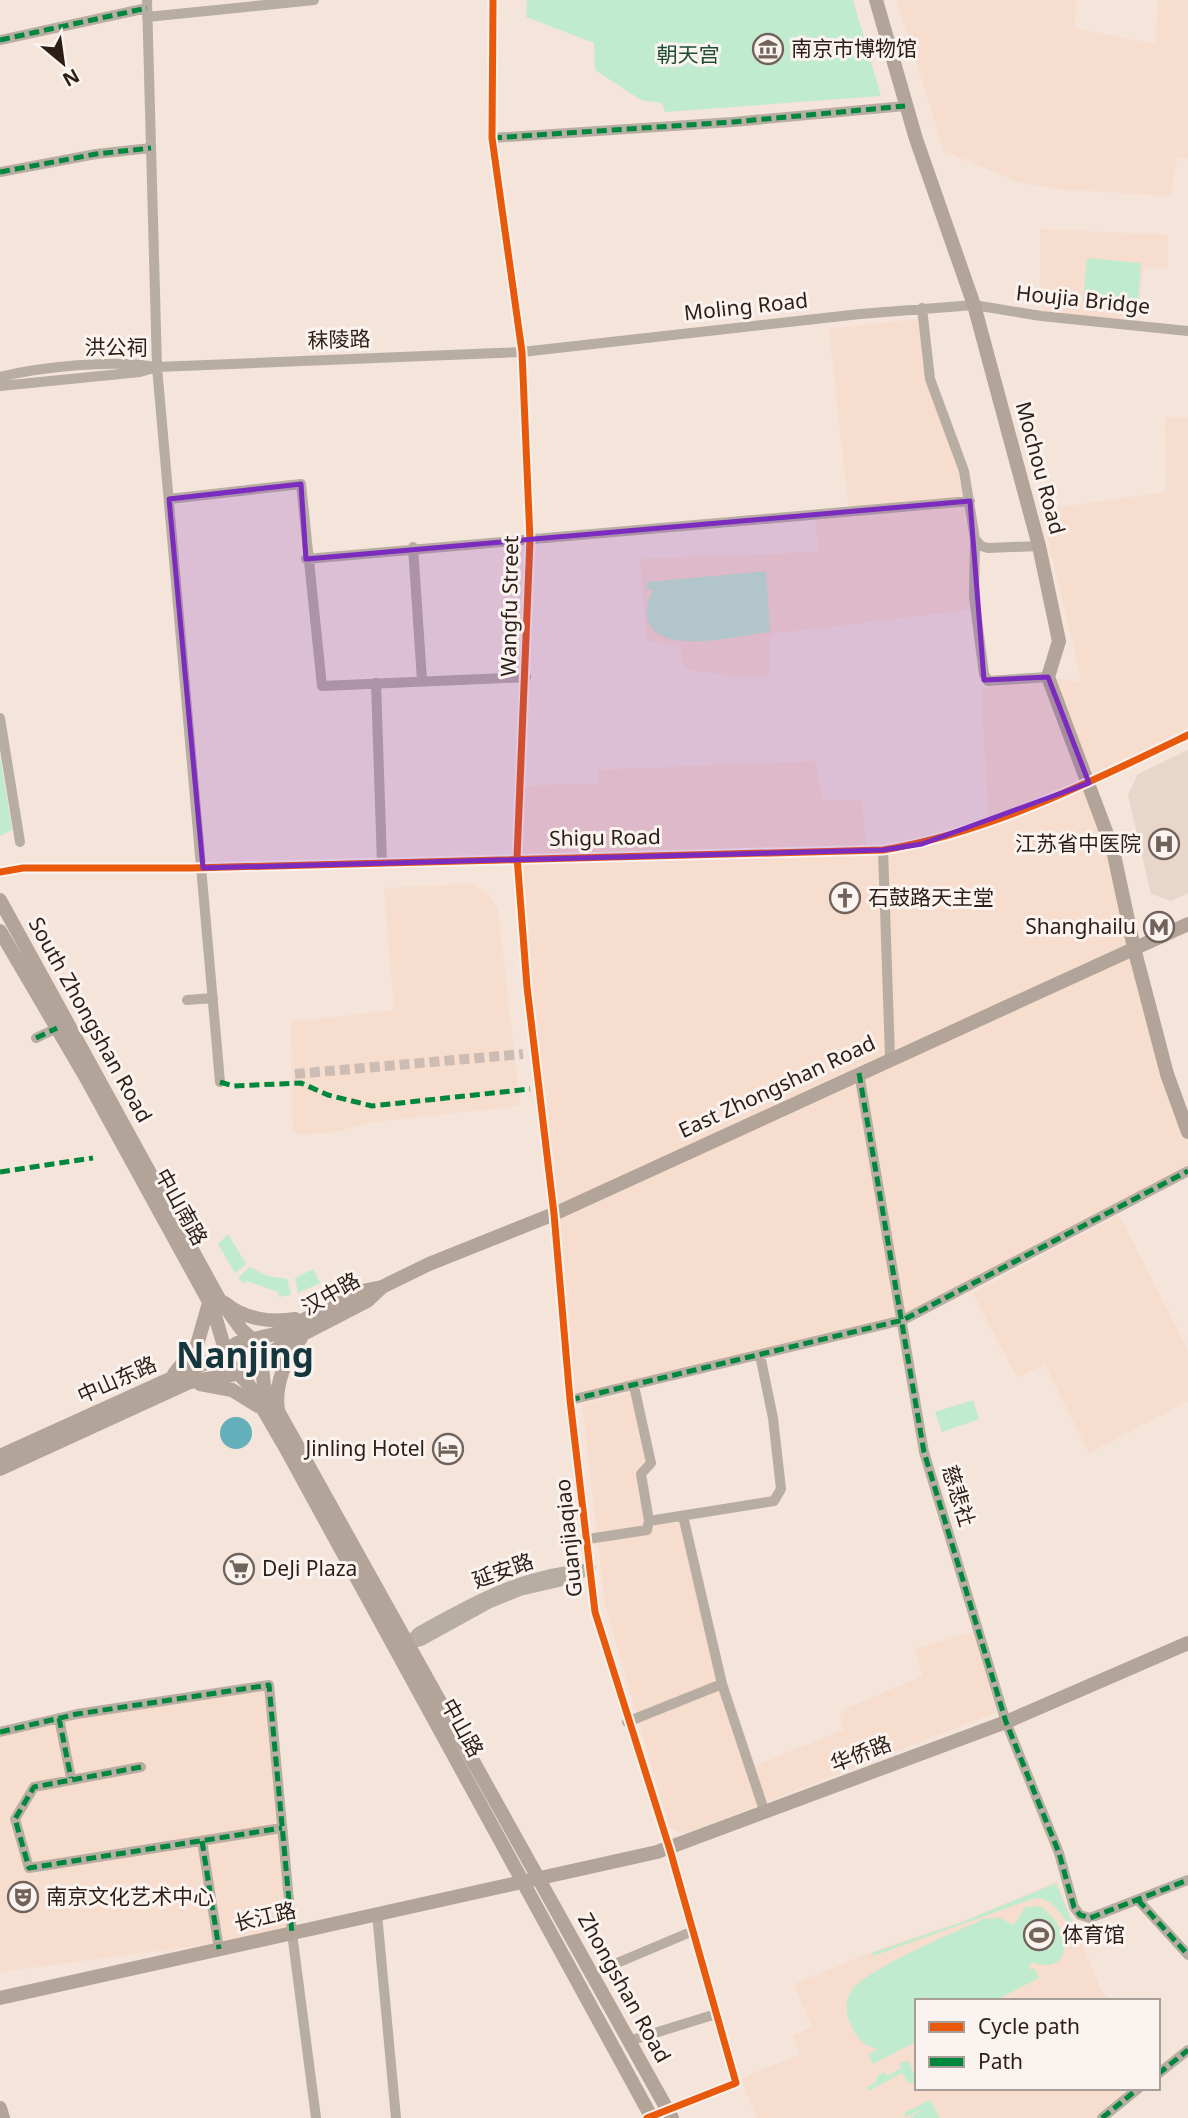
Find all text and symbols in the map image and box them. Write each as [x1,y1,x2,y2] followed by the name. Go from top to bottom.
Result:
[28,28,98,98] north arrow
[751,32,785,66] museum icon: 南京市博物馆
[791,34,917,62] place label: 南京市博物馆
[657,40,720,68] park label: 朝天宫
[58,63,84,93] text: N
[1015,278,1152,320] street label: Houjia Bridge
[683,286,809,326] street label: Moling Road
[307,324,371,354] street label: 秣陵路
[85,333,148,361] street label: 洪公祠
[1010,398,1072,537] street label: Mochou Road
[494,535,524,677] street label: Wangfu Street
[549,822,661,852] street label: Shigu Road
[1147,827,1181,861] hospital icon: 江苏省中医院
[1015,829,1141,857] place label: 江苏省中医院
[828,881,862,915] church icon: 石鼓路天主堂
[868,883,994,911] place label: 石鼓路天主堂
[1142,910,1176,944] metro station icon: Shanghailu
[23,912,159,1127] street label: South Zhongshan Road
[1025,912,1136,940] place label: Shanghailu
[674,1028,879,1144] street label: East Zhongshan Road
[149,1163,214,1250] street label: 中山南路
[296,1265,365,1321] street label: 汉中路
[176,1331,314,1378] district label: Nanjing
[73,1349,161,1409] street label: 中山东路
[431,1432,465,1466] hotel icon: Jinling Hotel
[304,1434,425,1462] place label: Jinling Hotel
[936,1461,982,1530] street label: 慈悲社
[548,1478,588,1598] street label: Guanjiaqiao
[468,1546,537,1594] street label: 延安路
[222,1552,256,1586] supermarket icon: DeJi Plaza
[262,1554,357,1582] place label: DeJi Plaza
[435,1693,490,1762] street label: 中山路
[826,1729,895,1777] street label: 华侨路
[6,1880,40,1914] theatre icon: 南京文化艺术中心
[46,1882,214,1910] place label: 南京文化艺术中心
[231,1895,299,1937] street label: 长江路
[572,1908,678,2067] street label: Zhongshan Road
[1022,1918,1056,1952] sports icon: 体育馆
[1062,1920,1125,1948] place label: 体育馆
[915,1999,1160,2090] legend
[978,2012,1080,2040] text: Cycle path
[978,2047,1023,2075] text: Path

